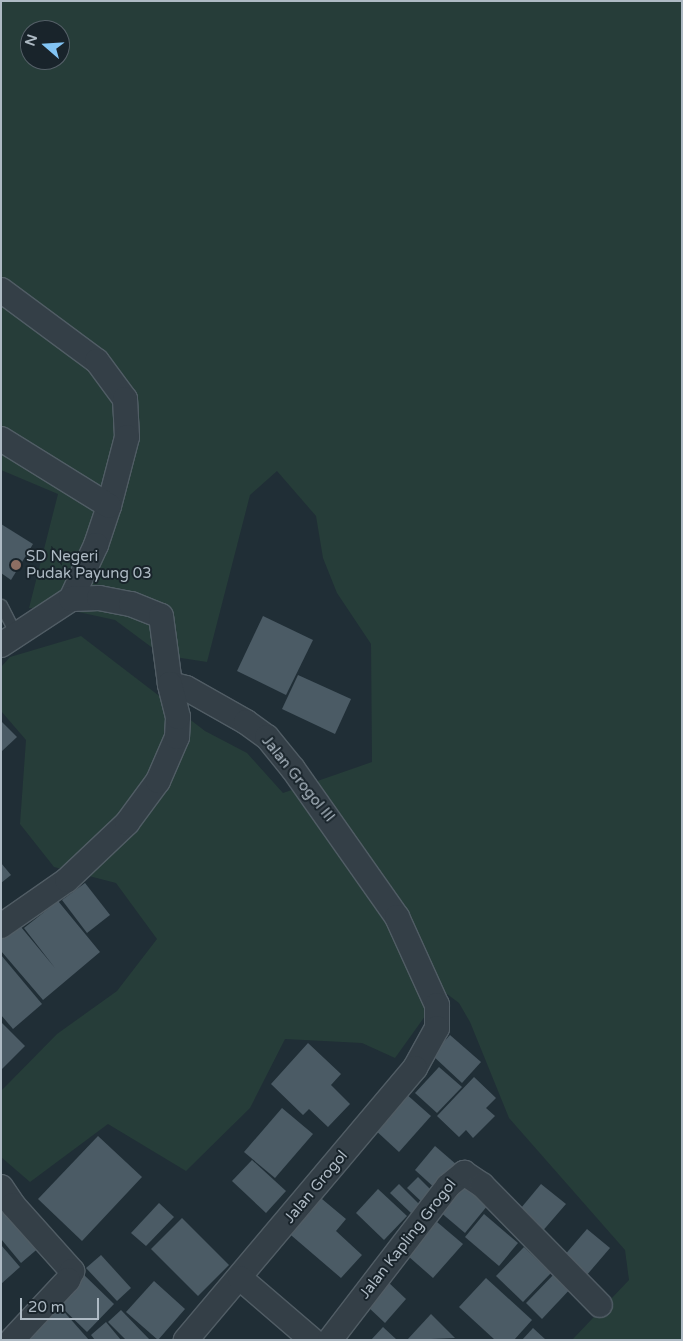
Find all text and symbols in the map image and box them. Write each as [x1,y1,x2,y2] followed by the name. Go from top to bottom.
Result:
[20,20,70,70] north arrow
[21,32,41,48] text: N
[26,547,152,582] place label: SD Negeri Pudak Payung 03
[10,559,22,571] marker: SD Negeri Pudak Payung 03
[258,732,338,826] street label: Jalan Grogol III
[281,1147,351,1227] street label: Jalan Grogol
[356,1176,460,1302] street label: Jalan Kapling Grogol
[22,1288,101,1320] scale bar
[28,1298,65,1316] text: 20 m

